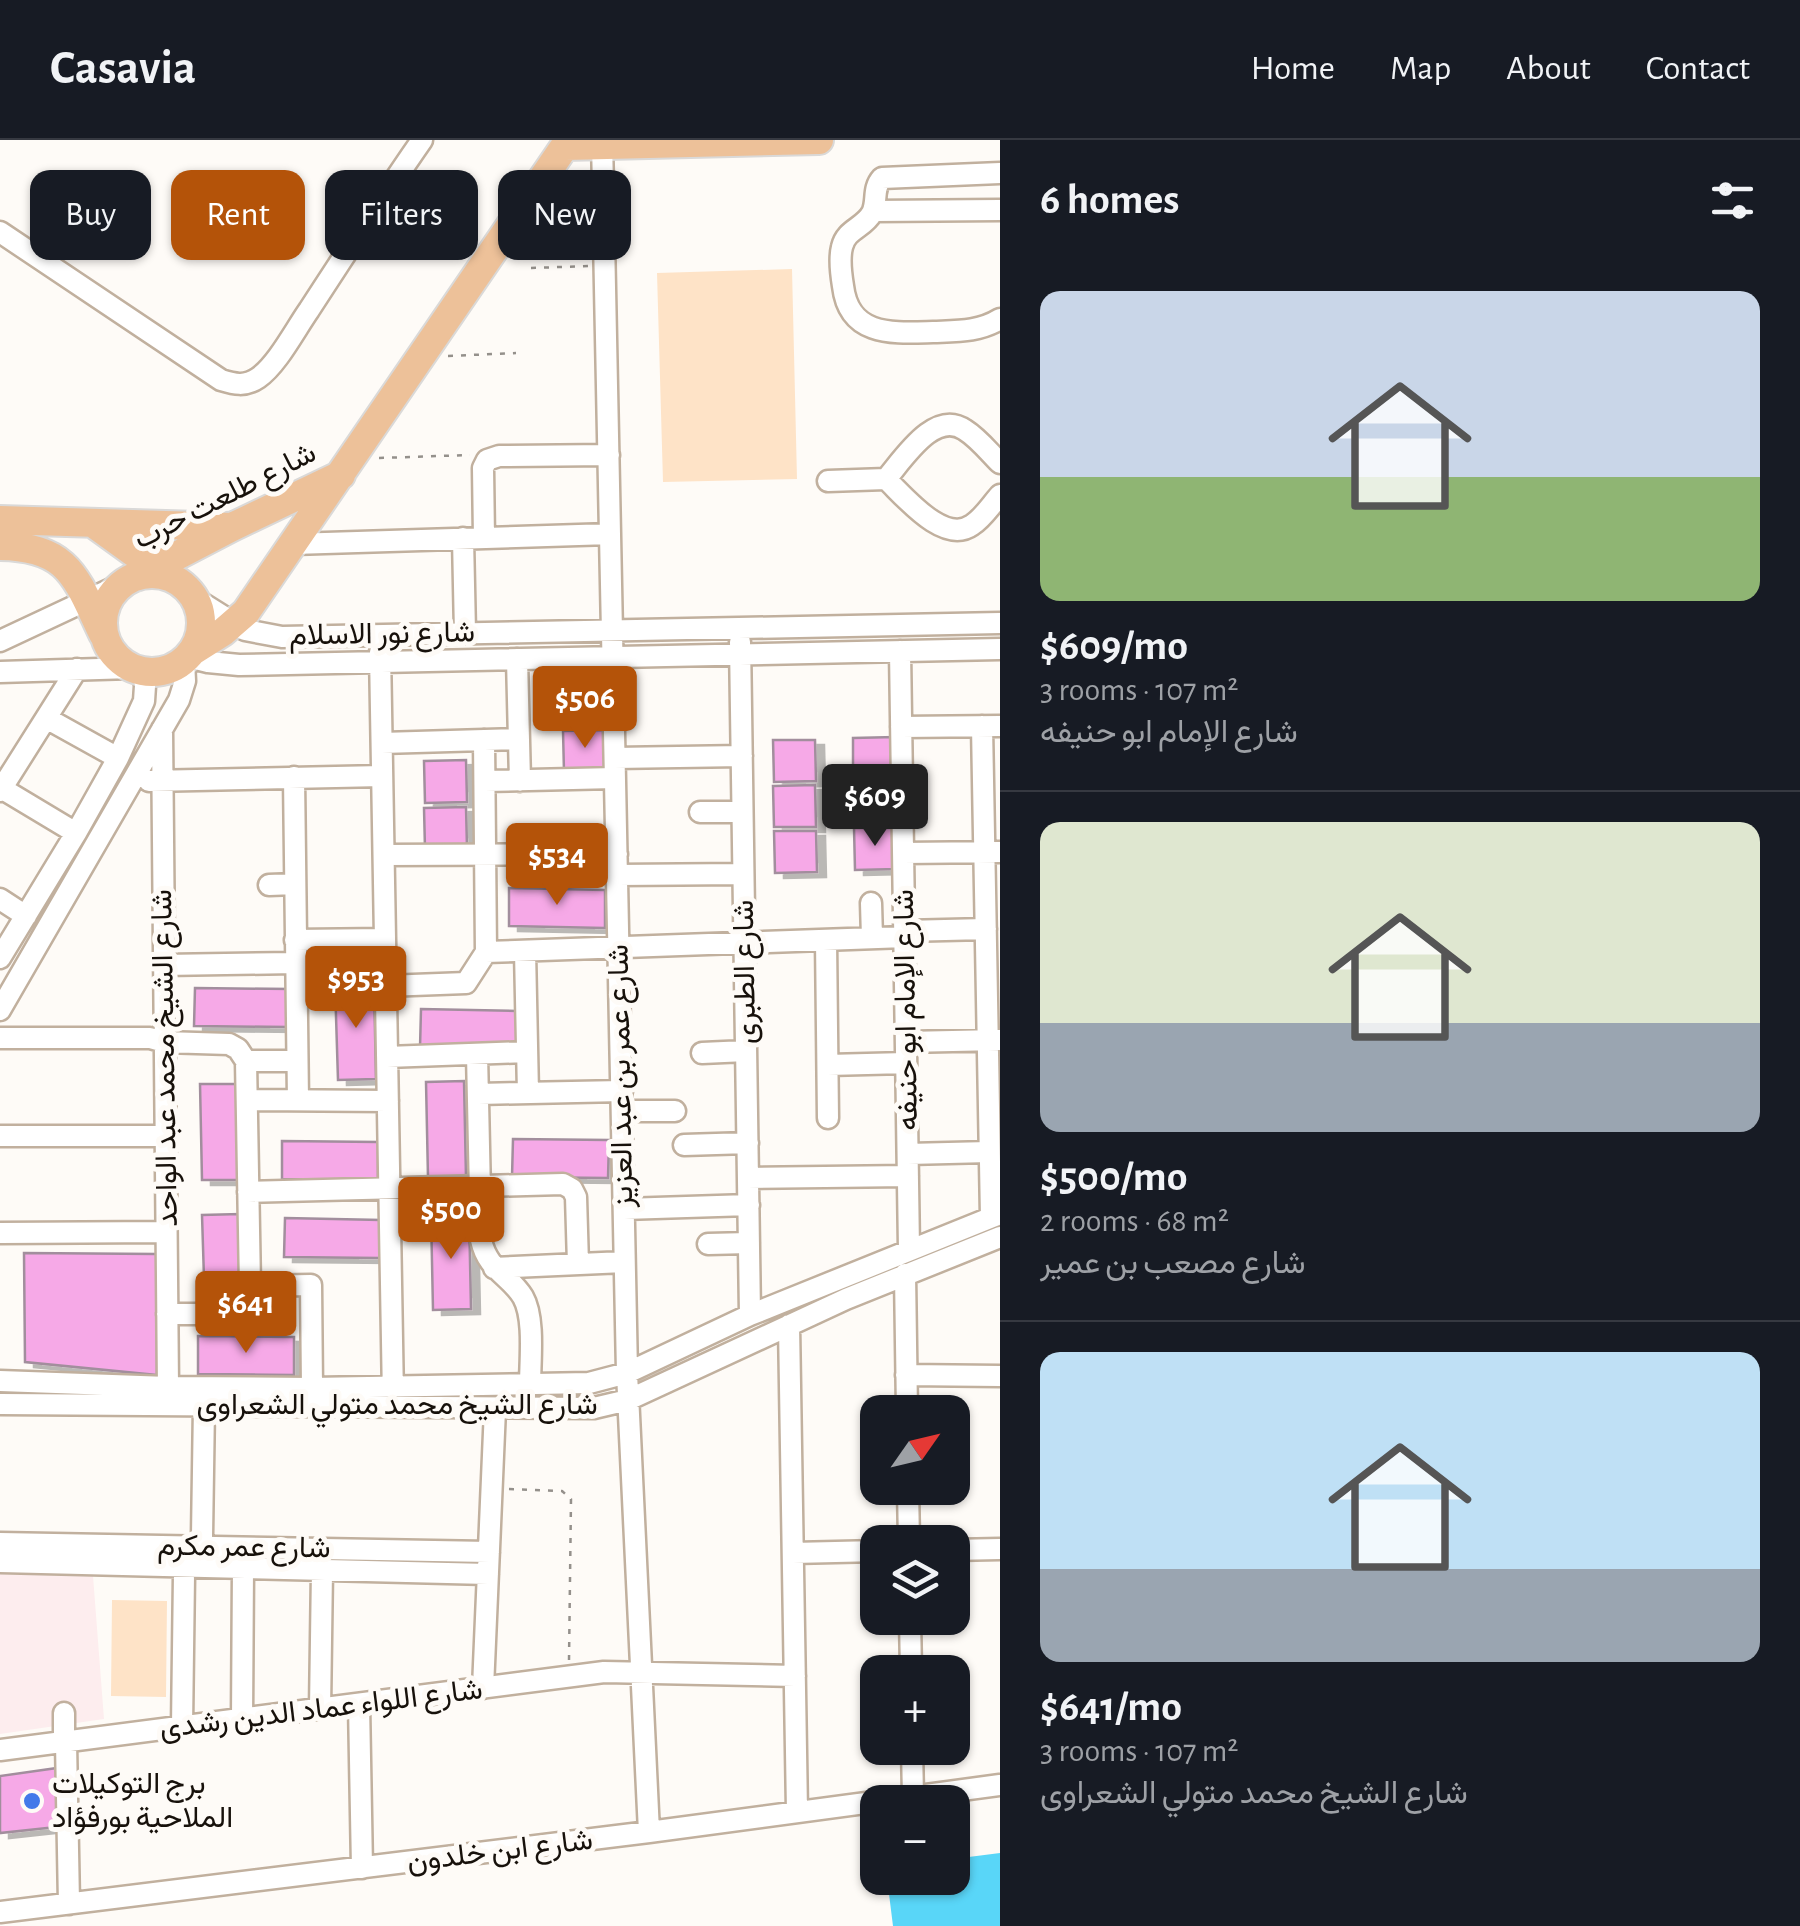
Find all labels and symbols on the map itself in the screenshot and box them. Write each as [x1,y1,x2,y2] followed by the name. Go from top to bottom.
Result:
[129,437,323,558] street label: شارع طلعت حرب
[289,617,475,655] street label: شارع نور الاسلام
[526,666,644,751] pin: $506
[816,764,934,849] pin: $609
[498,823,616,908] pin: $534
[147,889,187,1227] street label: شارع الشيخ محمد عبد الواحد
[889,889,927,1131] street label: شارع الإمام ابو حنيفه
[729,900,765,1044] street label: شارع الطبرى
[604,944,642,1209] street label: شارع عمر بن عبد العزيز
[297,946,415,1031] pin: $953
[392,1177,510,1262] pin: $500
[187,1271,305,1356] pin: $641
[196,1390,598,1428] street label: شارع الشيخ محمد متولي الشعراوى
[860,1395,970,1505] north arrow
[157,1530,331,1568] street label: شارع عمر مكرم
[158,1674,485,1748] street label: شارع اللواء عماد الدين رشدى
[52,1769,233,1835] place label: برج التوكيلات الملاحية بورفؤاد
[21,1790,43,1812] marker: برج التوكيلات الملاحية بورفؤاد
[405,1825,595,1881] street label: شارع ابن خلدون

